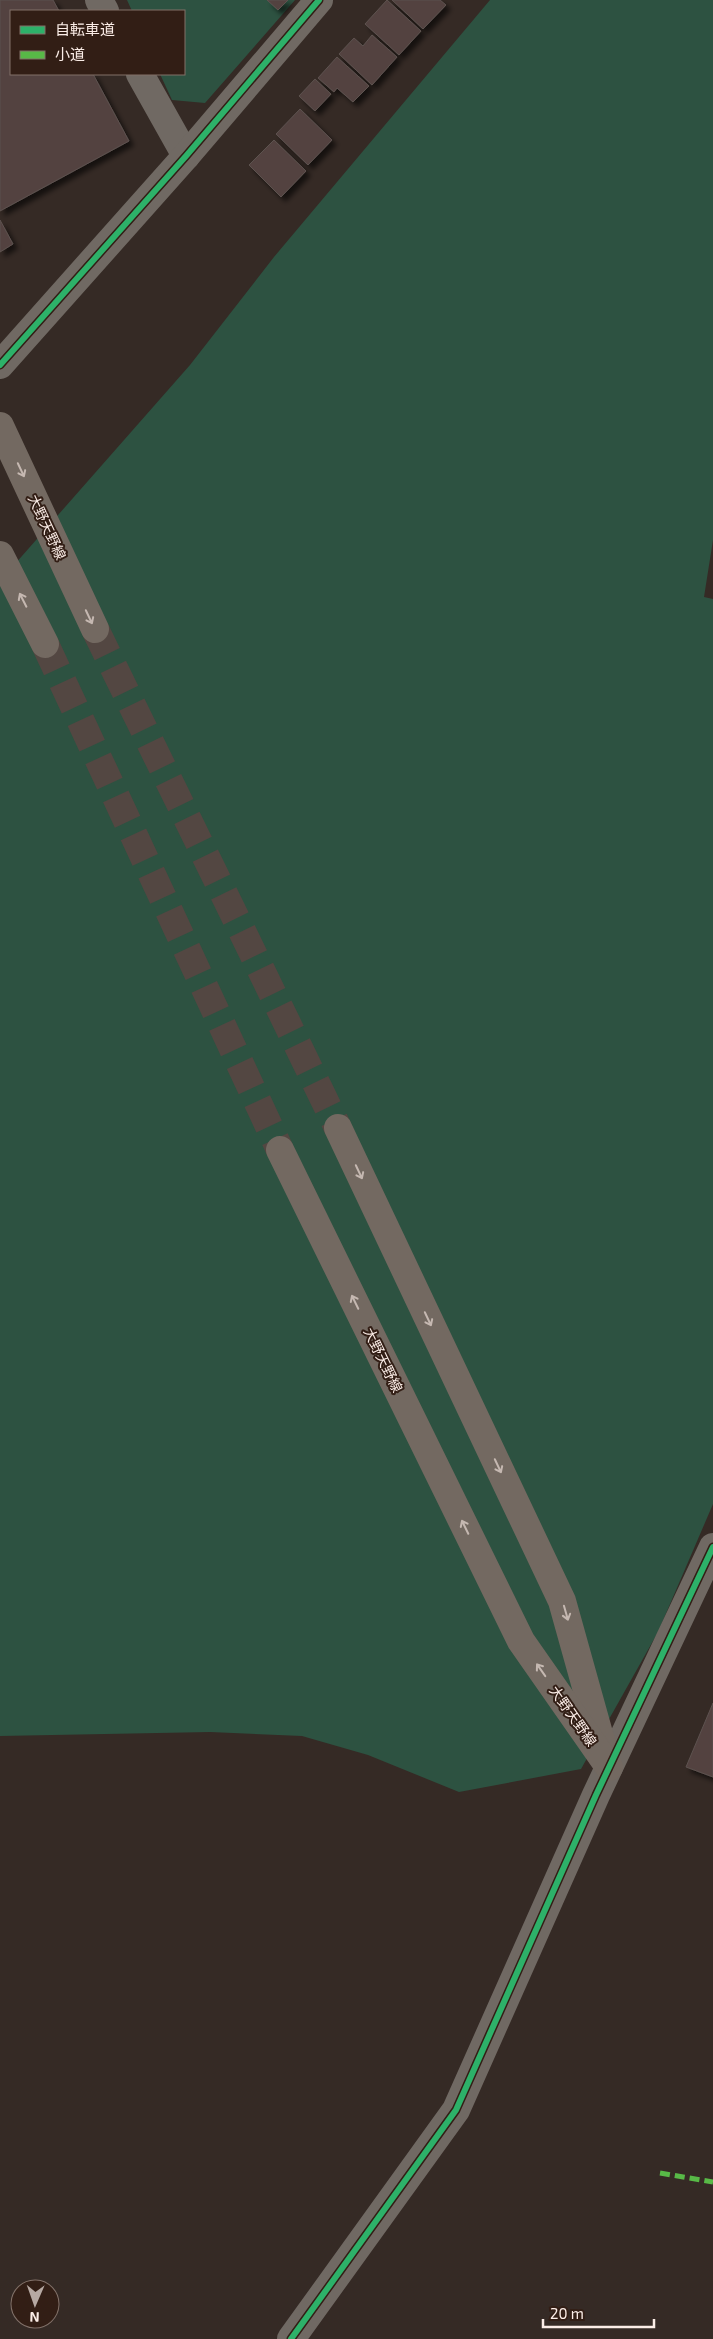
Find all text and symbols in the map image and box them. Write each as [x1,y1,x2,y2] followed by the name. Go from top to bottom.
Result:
[10,10,185,75] legend
[55,20,115,38] text: 自転車道
[55,45,85,63] text: 小道
[16,462,26,477] one-way arrow
[25,491,70,562] street label: 大野天野線
[18,593,27,608] one-way arrow
[85,609,95,624] one-way arrow
[354,1164,364,1179] one-way arrow
[350,1295,359,1310] one-way arrow
[424,1311,434,1326] one-way arrow
[360,1325,406,1395] street label: 大野天野線
[494,1458,503,1473] one-way arrow
[460,1520,469,1535] one-way arrow
[561,1605,571,1621] one-way arrow
[536,1663,546,1677] one-way arrow
[546,1682,600,1749] street label: 大野天野線
[10,2279,60,2329] north arrow
[543,2296,654,2328] scale bar
[550,2304,584,2322] text: 20 m
[29,2309,40,2326] text: N

